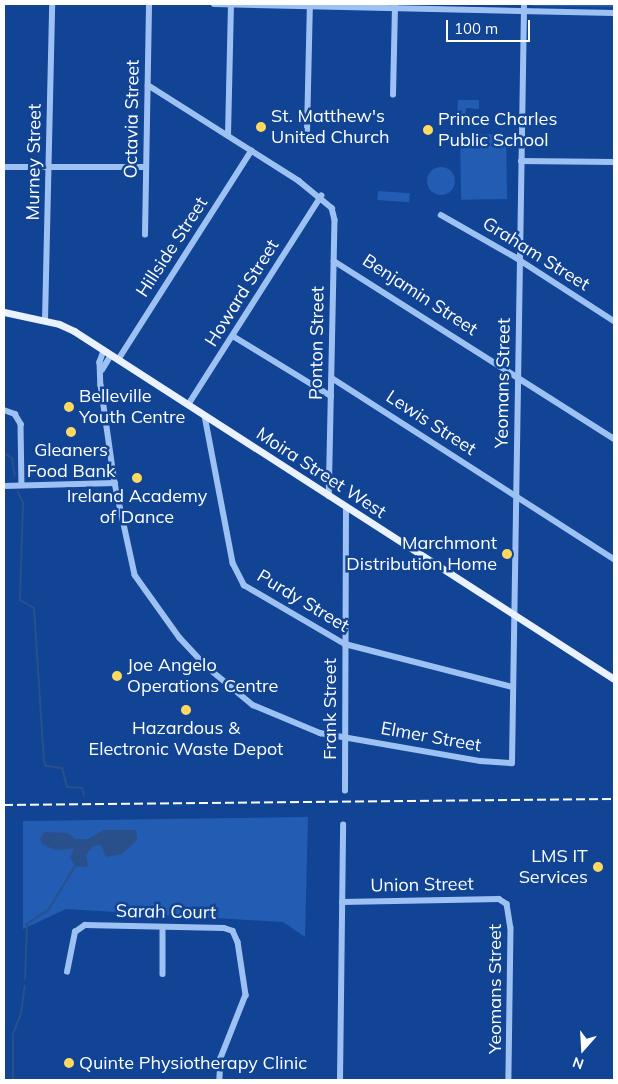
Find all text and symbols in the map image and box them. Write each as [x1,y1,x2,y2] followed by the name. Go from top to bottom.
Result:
[448,10,532,42] scale bar
[454,19,498,38] text: 100 m
[120,59,144,179] street label: Octavia Street
[22,104,46,220] street label: Murney Street
[271,106,390,148] place label: St. Matthew's United Church
[438,109,557,152] place label: Prince Charles Public School
[255,121,267,133] marker: St. Matthew's United Church
[422,124,434,136] marker: Prince Charles Public School
[132,193,212,301] street label: Hillside Street
[479,213,593,295] street label: Graham Street
[201,236,283,350] street label: Howard Street
[358,250,482,340] street label: Benjamin Street
[305,286,329,400] street label: Ponton Street
[491,318,515,448] street label: Yeomans Street
[79,386,185,428] place label: Belleville Youth Centre
[382,386,480,460] street label: Lewis Street
[63,401,75,413] marker: Belleville Youth Centre
[252,423,390,523] street label: Moira Street West
[65,426,77,438] marker: Gleaners Food Bank
[27,440,115,482] place label: Gleaners Food Bank
[131,472,143,484] marker: Ireland Academy of Dance
[67,486,207,528] place label: Ireland Academy of Dance
[346,533,497,576] place label: Marchmont Distribution Home
[501,548,513,560] marker: Marchmont Distribution Home
[253,565,353,637] street label: Purdy Street
[127,655,278,698] place label: Joe Angelo Operations Centre
[319,658,341,760] street label: Frank Street
[111,670,123,682] marker: Joe Angelo Operations Centre
[180,704,192,716] marker: Hazardous & Electronic Waste Depot
[89,718,283,761] place label: Hazardous & Electronic Waste Depot
[379,718,483,756] street label: Elmer Street
[519,846,588,889] place label: LMS IT Services
[592,861,604,873] marker: LMS IT Services
[370,873,474,897] street label: Union Street
[116,900,216,924] street label: Sarah Court
[484,924,506,1054] street label: Yeomans Street
[558,1024,608,1074] north arrow
[79,1052,307,1074] place label: Quinte Physiotherapy Clinic
[570,1053,586,1073] text: N
[63,1057,75,1069] marker: Quinte Physiotherapy Clinic

